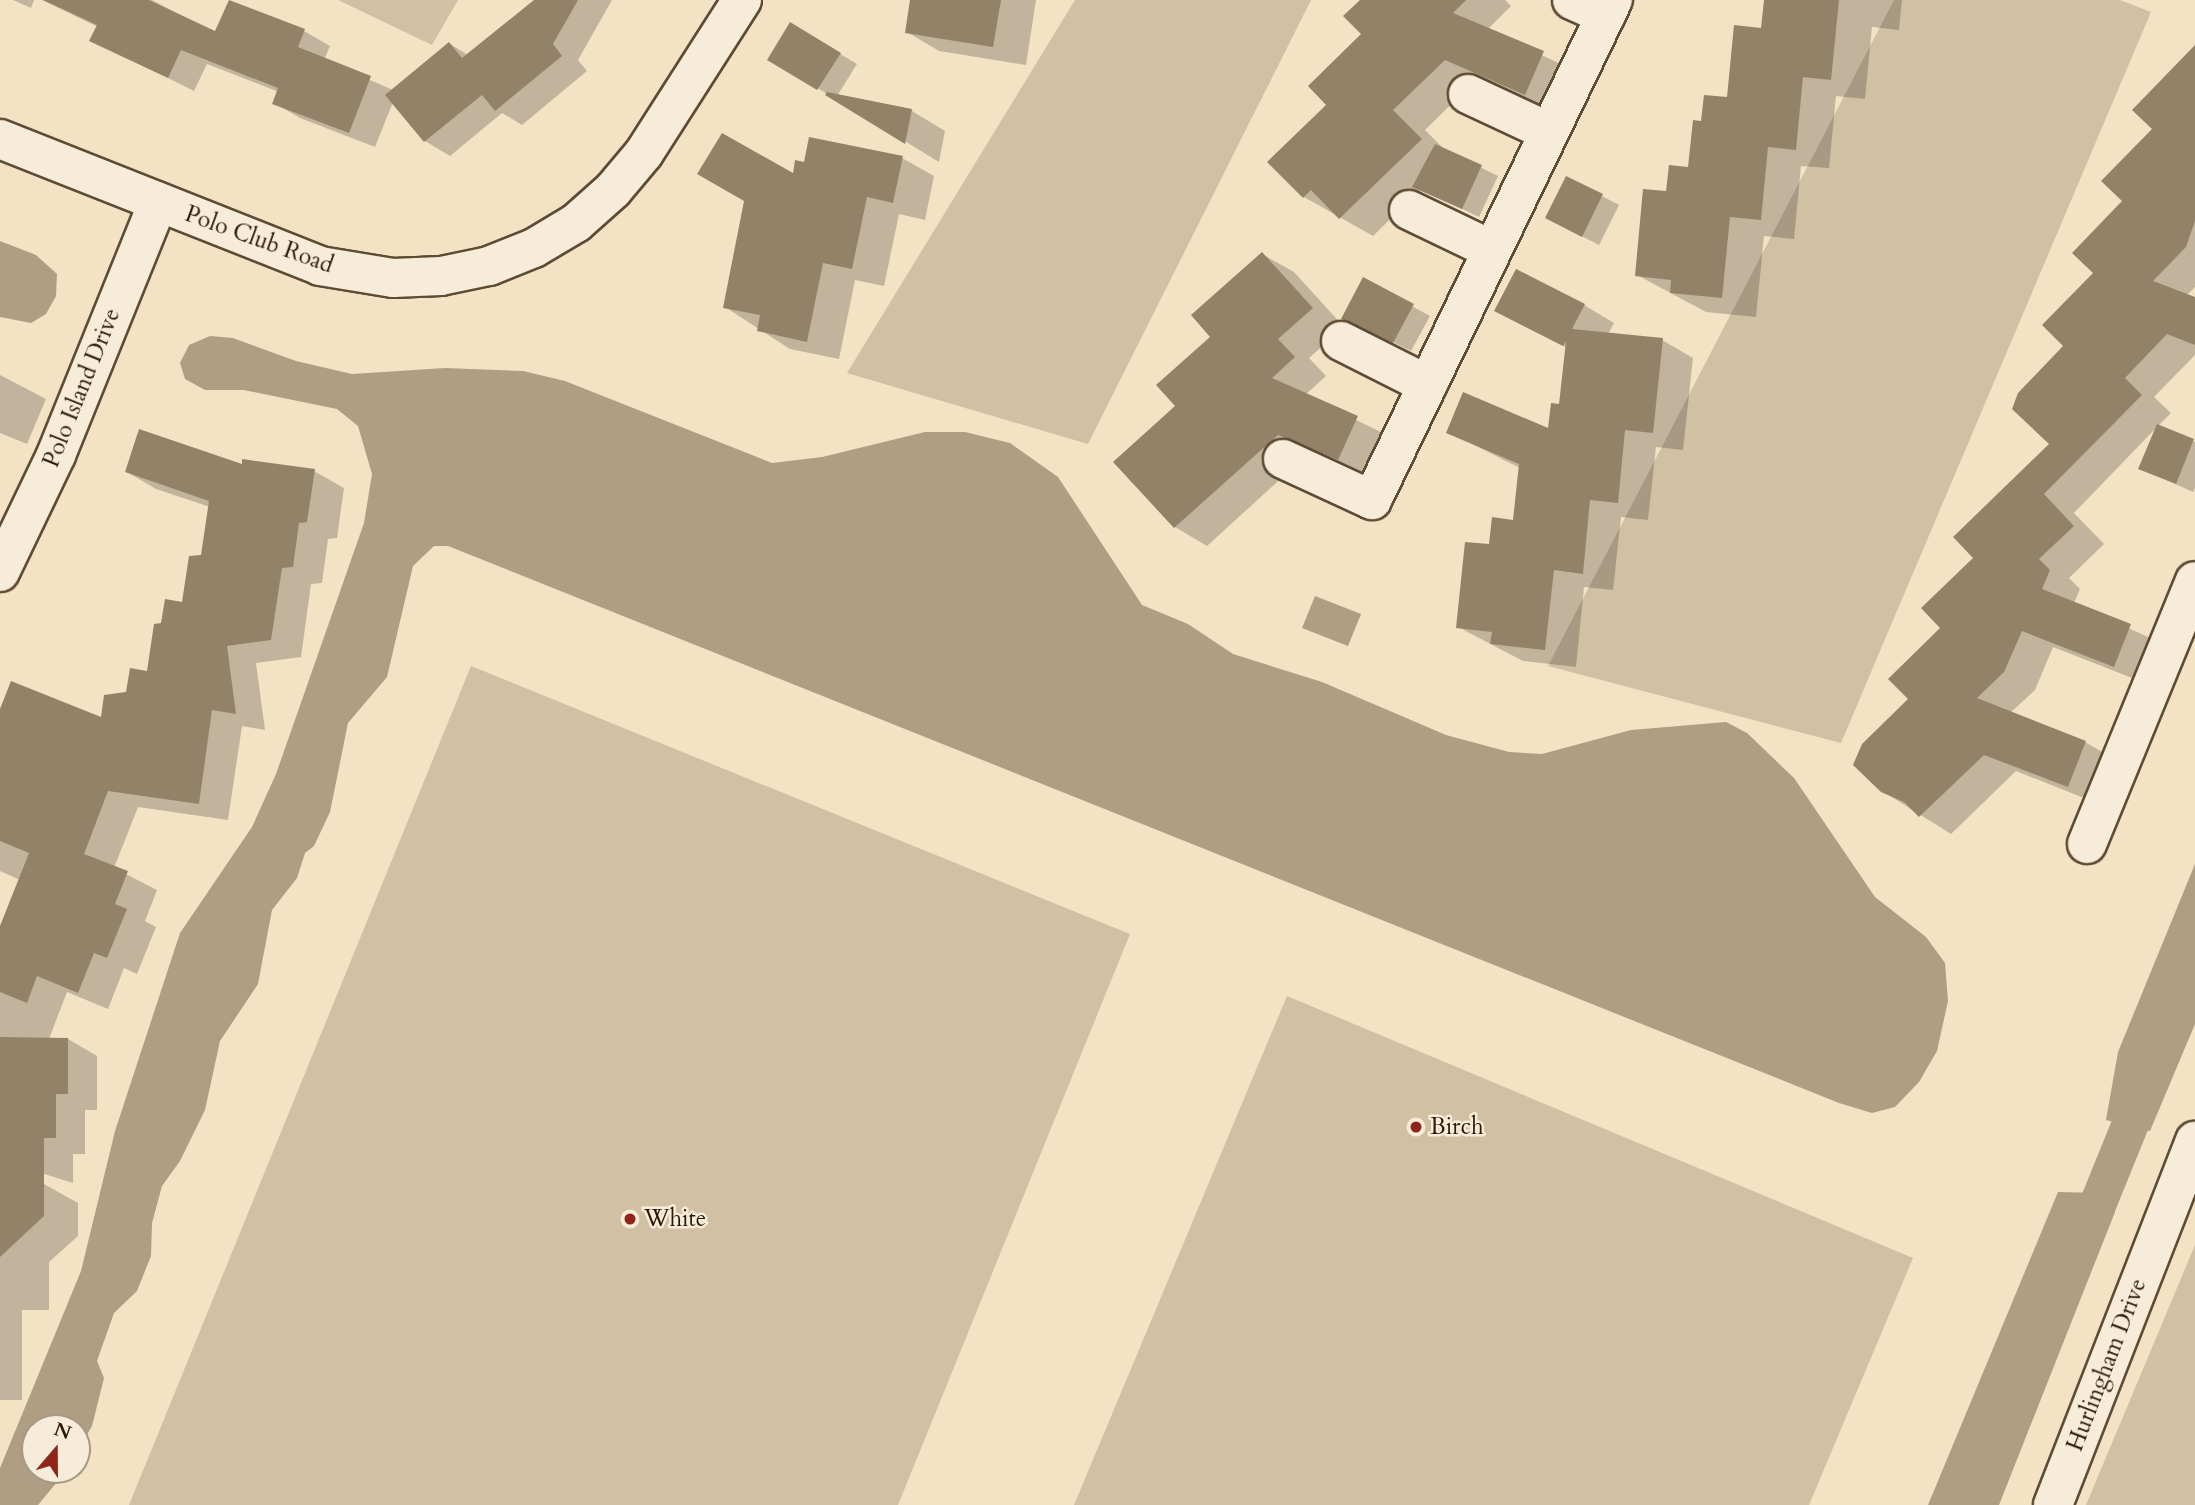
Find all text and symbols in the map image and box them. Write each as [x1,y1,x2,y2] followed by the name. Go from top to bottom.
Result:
[181,200,337,280] street label: Polo Club Road
[38,305,126,471] street label: Polo Island Drive
[1430,1113,1484,1141] place label: Birch
[1408,1119,1424,1135] marker: Birch
[644,1205,706,1233] place label: White
[622,1211,638,1227] marker: White
[2061,1275,2153,1455] street label: Hurlingham Drive
[21,1414,91,1484] north arrow
[50,1416,75,1446] text: N

